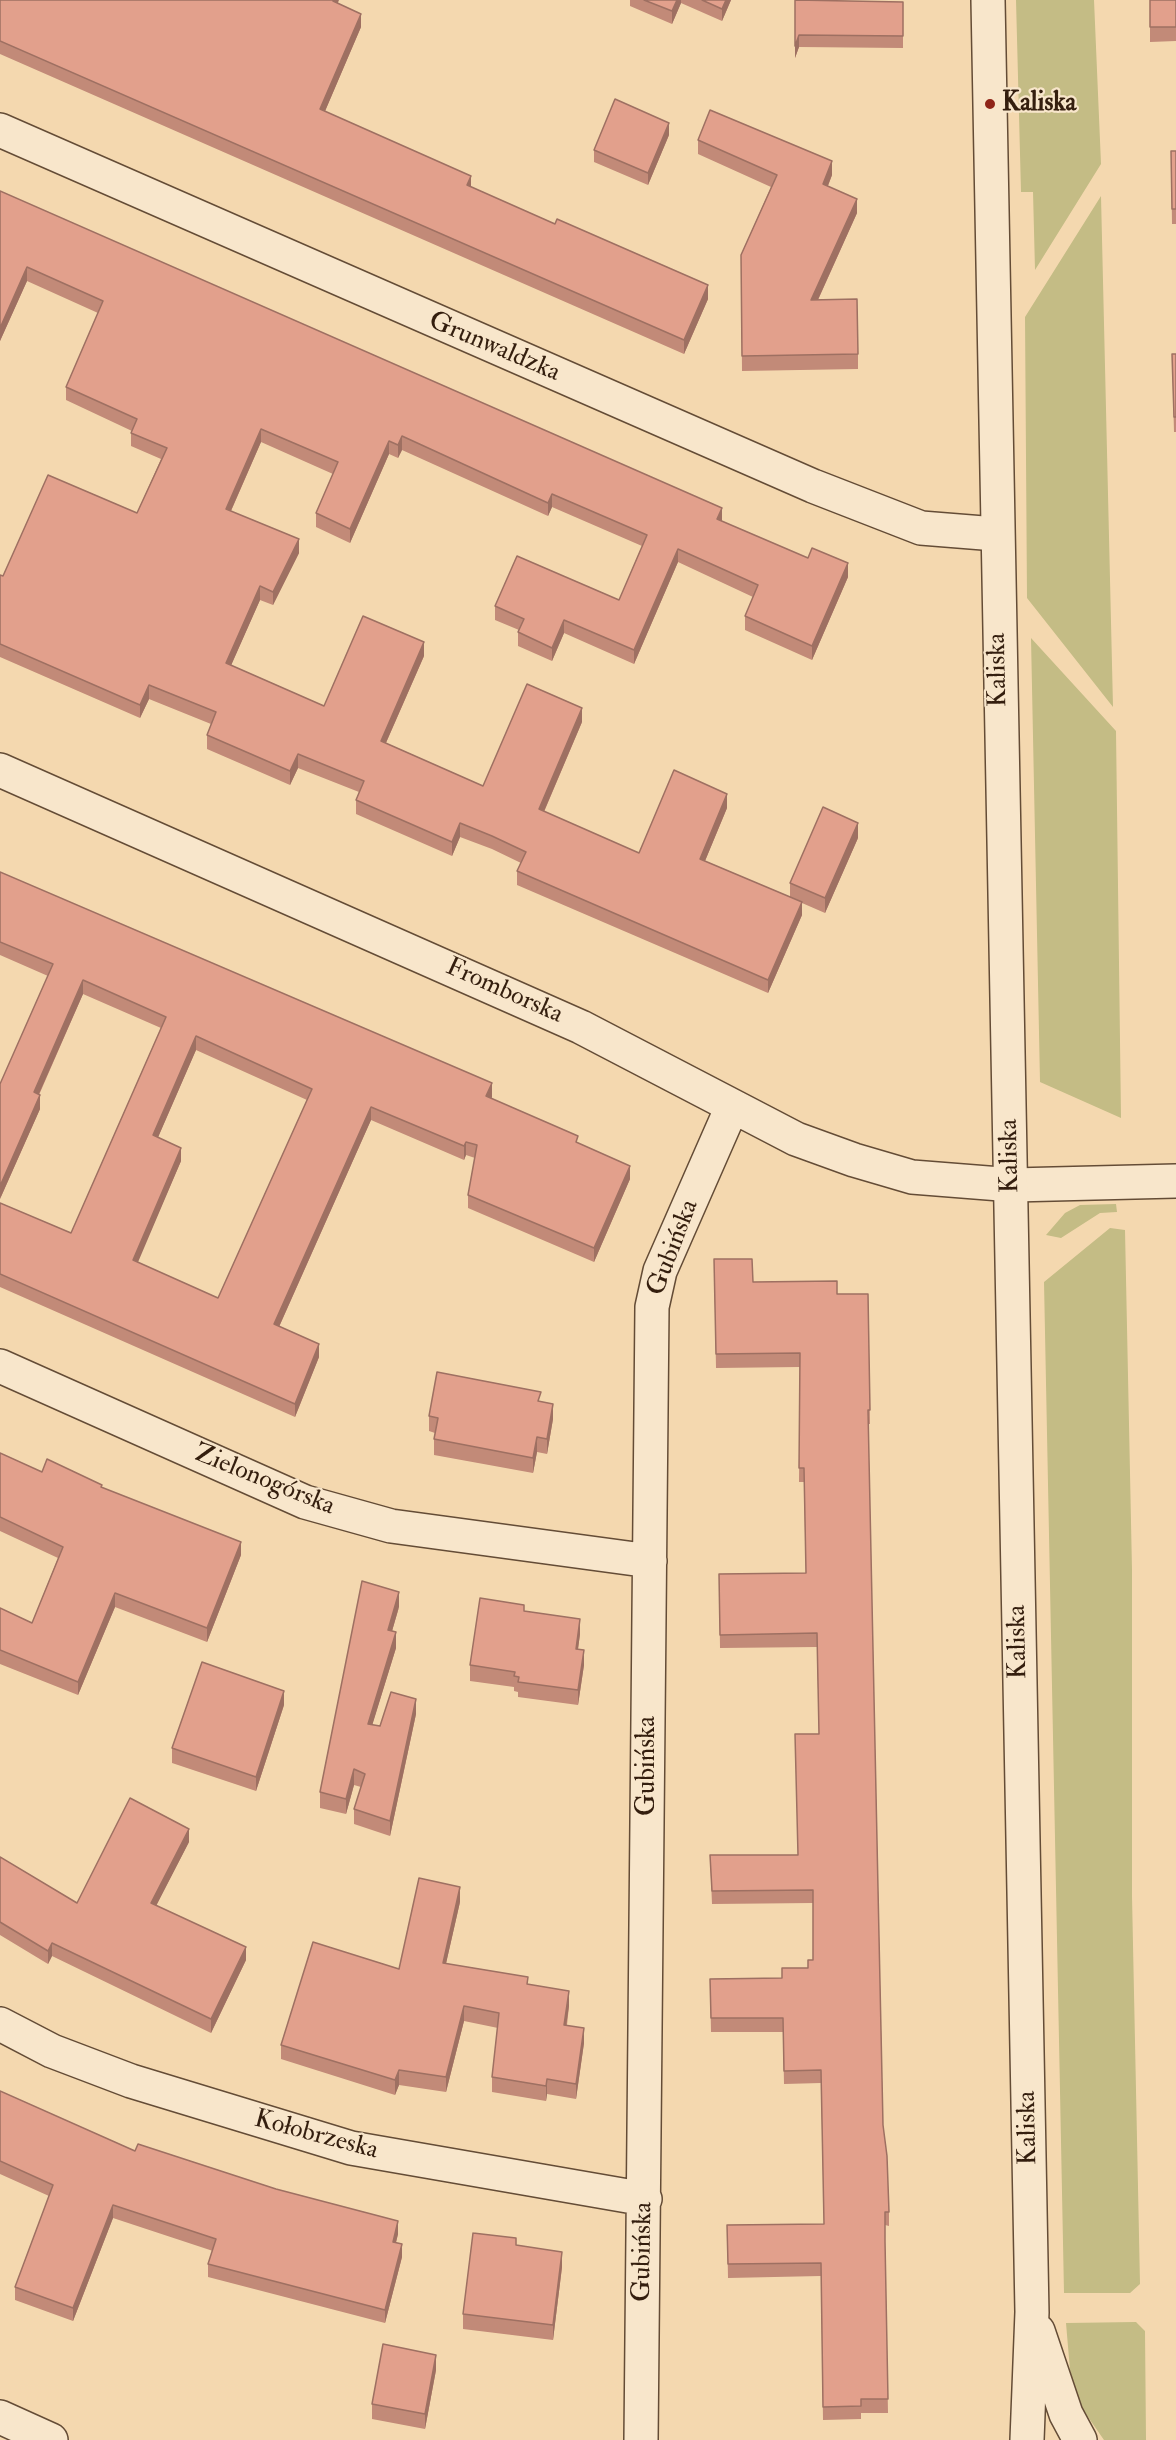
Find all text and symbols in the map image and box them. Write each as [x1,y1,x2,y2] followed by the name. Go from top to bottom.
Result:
[1002,88,1076,120] place label: Kaliska
[983,97,997,111] marker: Kaliska
[424,306,564,390] street label: Grunwaldzka
[983,633,1015,707] street label: Kaliska
[441,952,567,1032] street label: Fromborska
[995,1119,1027,1193] street label: Kaliska
[642,1196,706,1300] street label: Gubińska
[189,1439,339,1523] street label: Zielonogórska
[1003,1605,1035,1679] street label: Kaliska
[632,1716,664,1816] street label: Gubińska
[1013,2091,1045,2165] street label: Kaliska
[251,2105,381,2167] street label: Kołobrzeska
[628,2202,660,2302] street label: Gubińska

